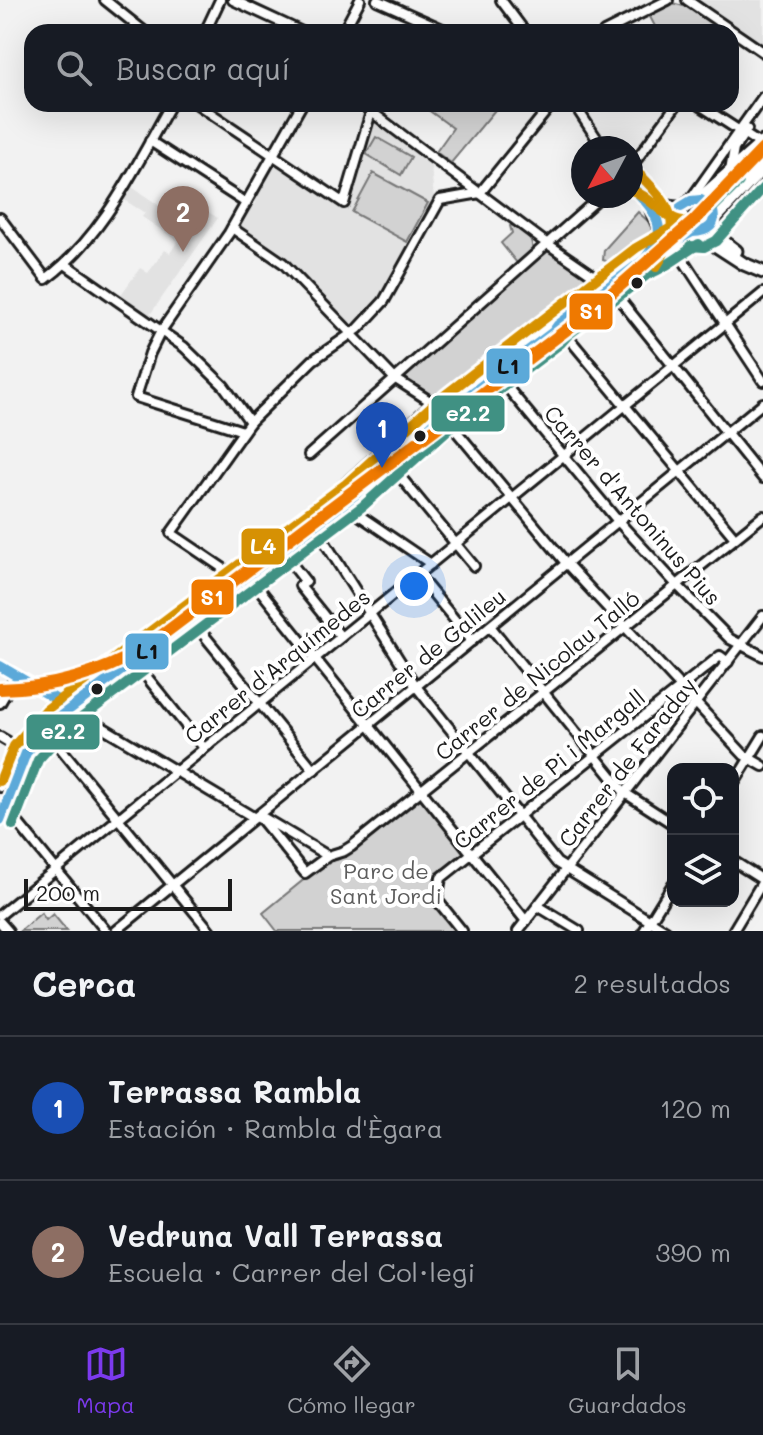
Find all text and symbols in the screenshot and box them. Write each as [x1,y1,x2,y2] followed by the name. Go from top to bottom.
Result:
[24,24,739,112] search box
[52,46,96,90] icon: search
[116,48,290,88] text: Buscar aquí
[571,136,643,208] north arrow
[157,186,209,252] pin: 2
[629,275,645,291] unlabelled marker
[568,292,614,331] line badge: S1
[579,296,603,325] text: S1
[485,347,531,385] line badge: L1
[497,351,519,380] text: L1
[430,394,506,433] line badge: e2.2
[446,398,490,427] text: e2.2
[538,399,728,611] street label: Carrer d'Antoninus Pius
[356,402,408,468] pin: 1
[412,428,428,444] unlabelled marker
[240,527,286,566] line badge: L4
[250,531,276,560] text: L4
[394,566,434,606] your location
[190,578,235,616] line badge: S1
[178,582,376,750] street label: Carrer d'Arquímedes
[200,582,224,611] text: S1
[345,582,511,724] street label: Carrer de Galileu
[429,583,645,767] street label: Carrer de Nicolau Talló
[124,632,170,671] line badge: L1
[136,636,158,665] text: L1
[552,671,702,853] street label: Carrer de Faraday
[89,681,105,697] unlabelled marker
[447,683,651,855] street label: Carrer de Pi i Margall
[25,713,101,751] line badge: e2.2
[41,716,85,745] text: e2.2
[667,763,739,907] map controls
[667,763,739,835] button: locate
[667,835,739,907] button: layers
[330,856,442,910] park label: Parc de Sant Jordi
[24,875,232,911] scale bar
[36,878,100,907] text: 200 m
[32,961,136,1006] text: Cerca
[573,966,731,1000] text: 2 resultados
[108,1071,361,1111] text: Terrassa Rambla
[52,1091,64,1125] text: 1
[660,1091,731,1125] text: 120 m
[108,1111,443,1145] text: Estación · Rambla d'Ègara
[108,1215,443,1255] text: Vedruna Vall Terrassa
[51,1235,65,1269] text: 2
[655,1235,731,1269] text: 390 m
[108,1255,475,1289] text: Escuela · Carrer del Col·legi
[76,1342,135,1419] tab: Mapa
[287,1342,416,1419] tab: Cómo llegar
[568,1342,687,1419] tab: Guardados

